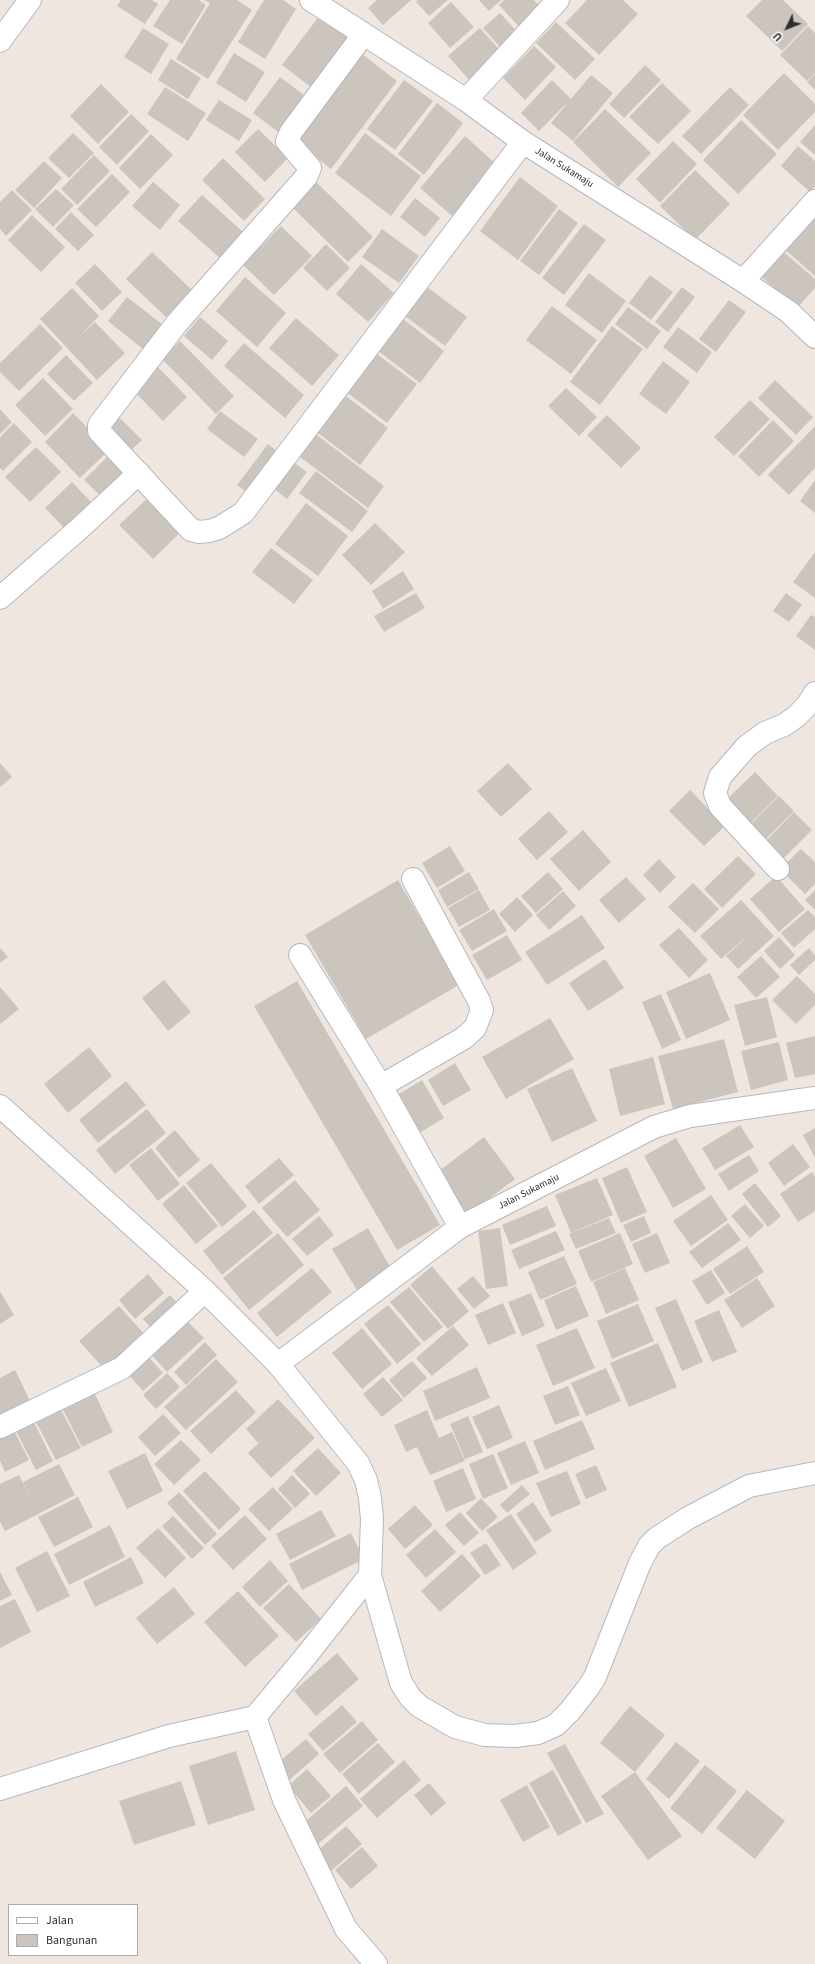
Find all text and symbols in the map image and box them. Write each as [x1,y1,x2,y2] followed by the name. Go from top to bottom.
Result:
[767,8,807,48] north arrow
[770,29,786,44] text: U
[532,145,596,191] street label: Jalan Sukamaju
[497,1171,561,1213] street label: Jalan Sukamaju
[8,1904,138,1956] legend
[46,1912,73,1929] text: Jalan
[46,1932,97,1949] text: Bangunan

